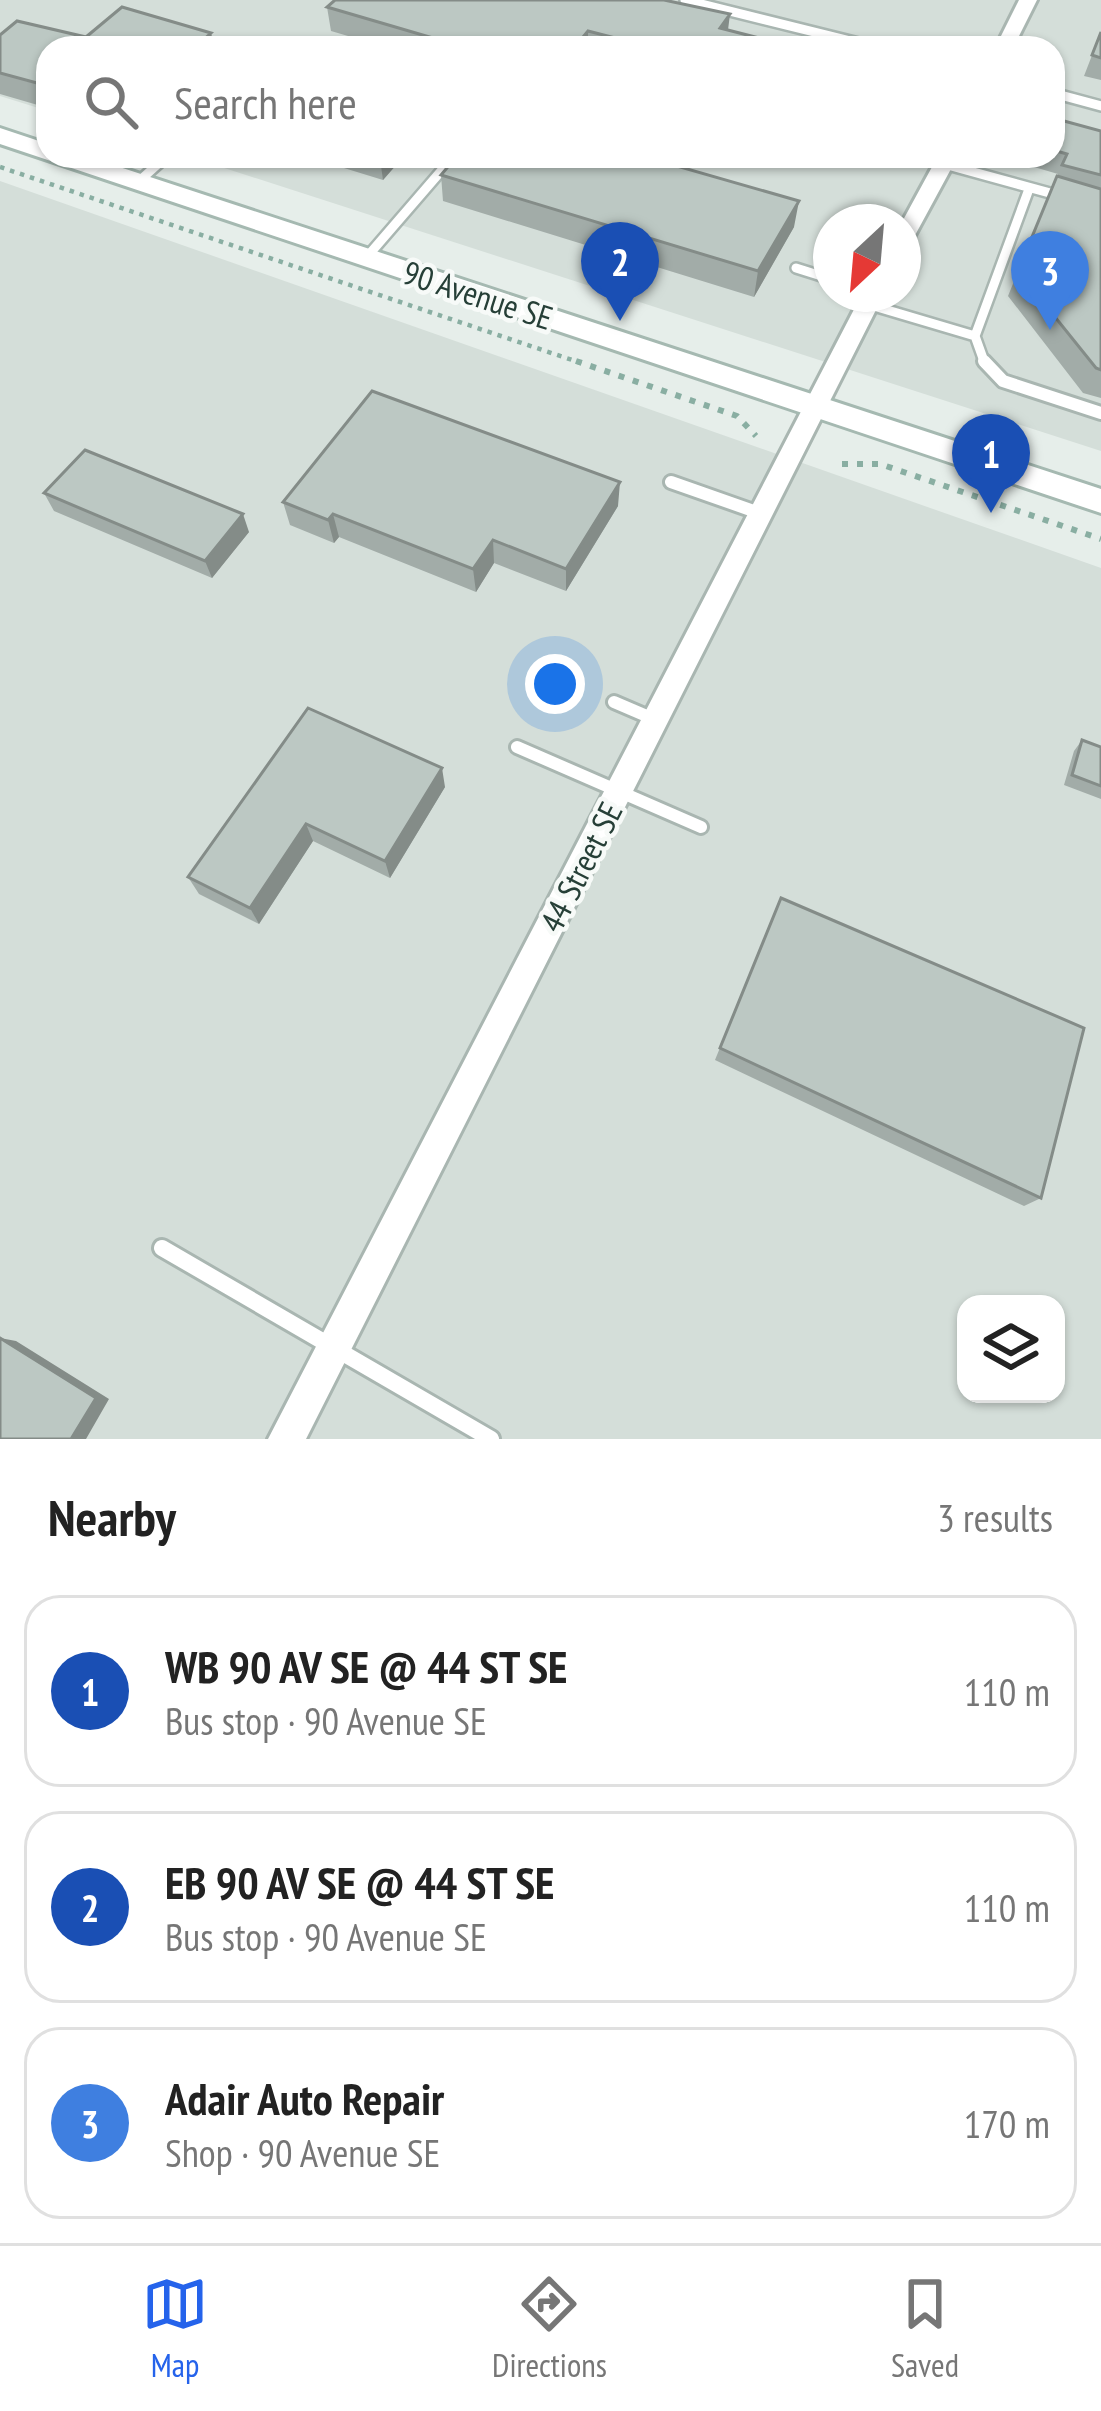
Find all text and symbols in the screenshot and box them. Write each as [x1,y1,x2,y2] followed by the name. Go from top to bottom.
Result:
[36,36,1065,168] search box
[78,69,144,135] icon: search
[174,73,357,131] text: Search here
[813,204,921,312] north arrow
[581,222,659,321] pin: 2
[1011,231,1089,330] pin: 3
[398,250,558,339] street label: 90 Avenue SE
[952,414,1030,513] pin: 1
[525,654,585,714] your location
[530,795,632,939] street label: 44 Street SE
[957,1295,1065,1403] map controls
[957,1295,1065,1403] button: layers
[48,1484,176,1550] text: Nearby
[937,1492,1053,1543] text: 3 results
[165,1637,567,1695] text: WB 90 AV SE @ 44 ST SE
[81,1666,99,1717] text: 1
[964,1666,1050,1717] text: 110 m
[165,1695,487,1746] text: Bus stop · 90 Avenue SE
[165,1853,554,1911] text: EB 90 AV SE @ 44 ST SE
[81,1882,99,1933] text: 2
[964,1882,1050,1933] text: 110 m
[165,1911,487,1962] text: Bus stop · 90 Avenue SE
[165,2069,444,2127] text: Adair Auto Repair
[81,2098,99,2149] text: 3
[964,2098,1050,2149] text: 170 m
[165,2127,440,2178] text: Shop · 90 Avenue SE
[142,2271,208,2386] tab: Map
[492,2271,607,2386] tab: Directions
[891,2271,959,2386] tab: Saved

